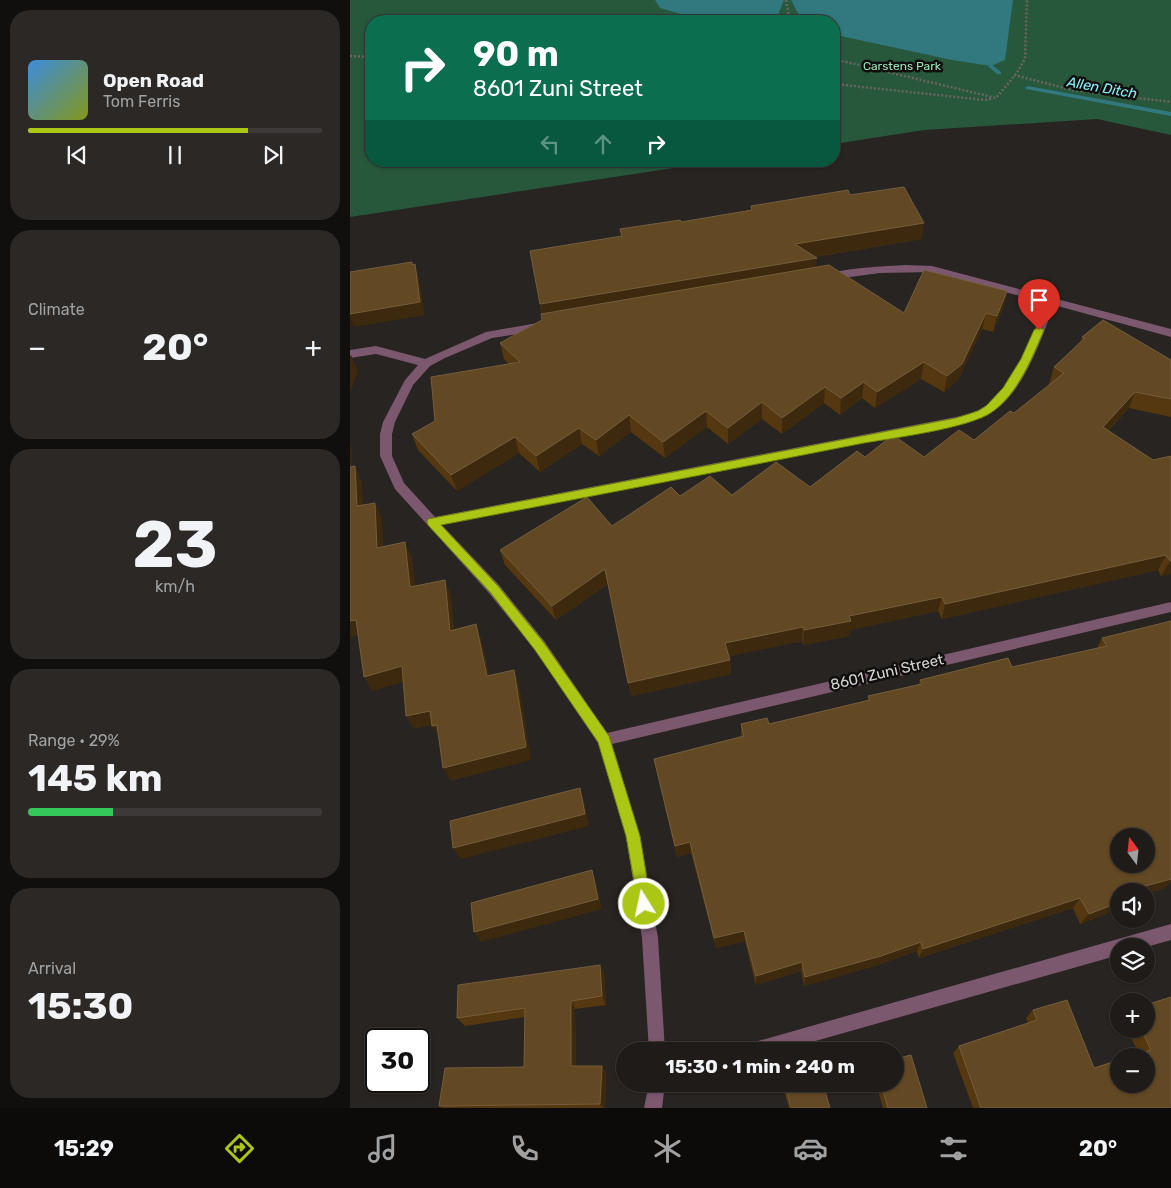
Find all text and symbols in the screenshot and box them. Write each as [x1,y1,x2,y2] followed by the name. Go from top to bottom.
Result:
[473,33,559,75] text: 90 m
[390,35,455,100] icon: right
[863,59,942,73] park label: Carstens Park
[103,69,204,92] text: Open Road
[1065,73,1138,103] water label: Allen Ditch
[473,75,643,102] text: 8601 Zuni Street
[103,92,180,111] text: Tom Ferris
[536,130,564,158] icon: left
[589,130,617,158] icon: ahead
[642,130,670,158] icon: right
[63,141,91,169] icon: previous
[161,141,189,169] icon: pause
[259,141,287,169] icon: next
[1018,279,1060,330] pin
[1025,286,1053,314] icon: arrive
[28,300,85,319] text: Climate
[142,324,208,370] text: 20°
[28,331,46,364] text: −
[305,331,322,364] text: +
[132,506,218,583] text: 23
[155,577,195,596] text: km/h
[829,650,946,694] street label: 8601 Zuni Street
[28,731,120,750] text: Range · 29%
[28,755,163,801] text: 145 km
[1110,828,1155,872] north arrow
[1110,828,1155,1093] map controls
[617,877,669,929] position arrow
[1110,883,1155,928] button: sound
[1110,938,1155,983] button: layers
[28,959,76,978] text: Arrival
[28,983,133,1029] text: 15:30
[1110,993,1155,1038] button: +
[365,1028,430,1093] speed limit sign: 30
[1110,1048,1155,1093] button: −
[665,1055,855,1078] text: 15:30 · 1 min · 240 m
[222,1131,257,1166] icon: directions
[365,1131,400,1166] icon: music
[507,1131,542,1166] icon: phone
[650,1131,685,1166] icon: climate
[793,1131,828,1166] icon: car
[936,1131,971,1166] icon: filters
[54,1135,114,1162] text: 15:29
[1079,1135,1117,1162] text: 20°

